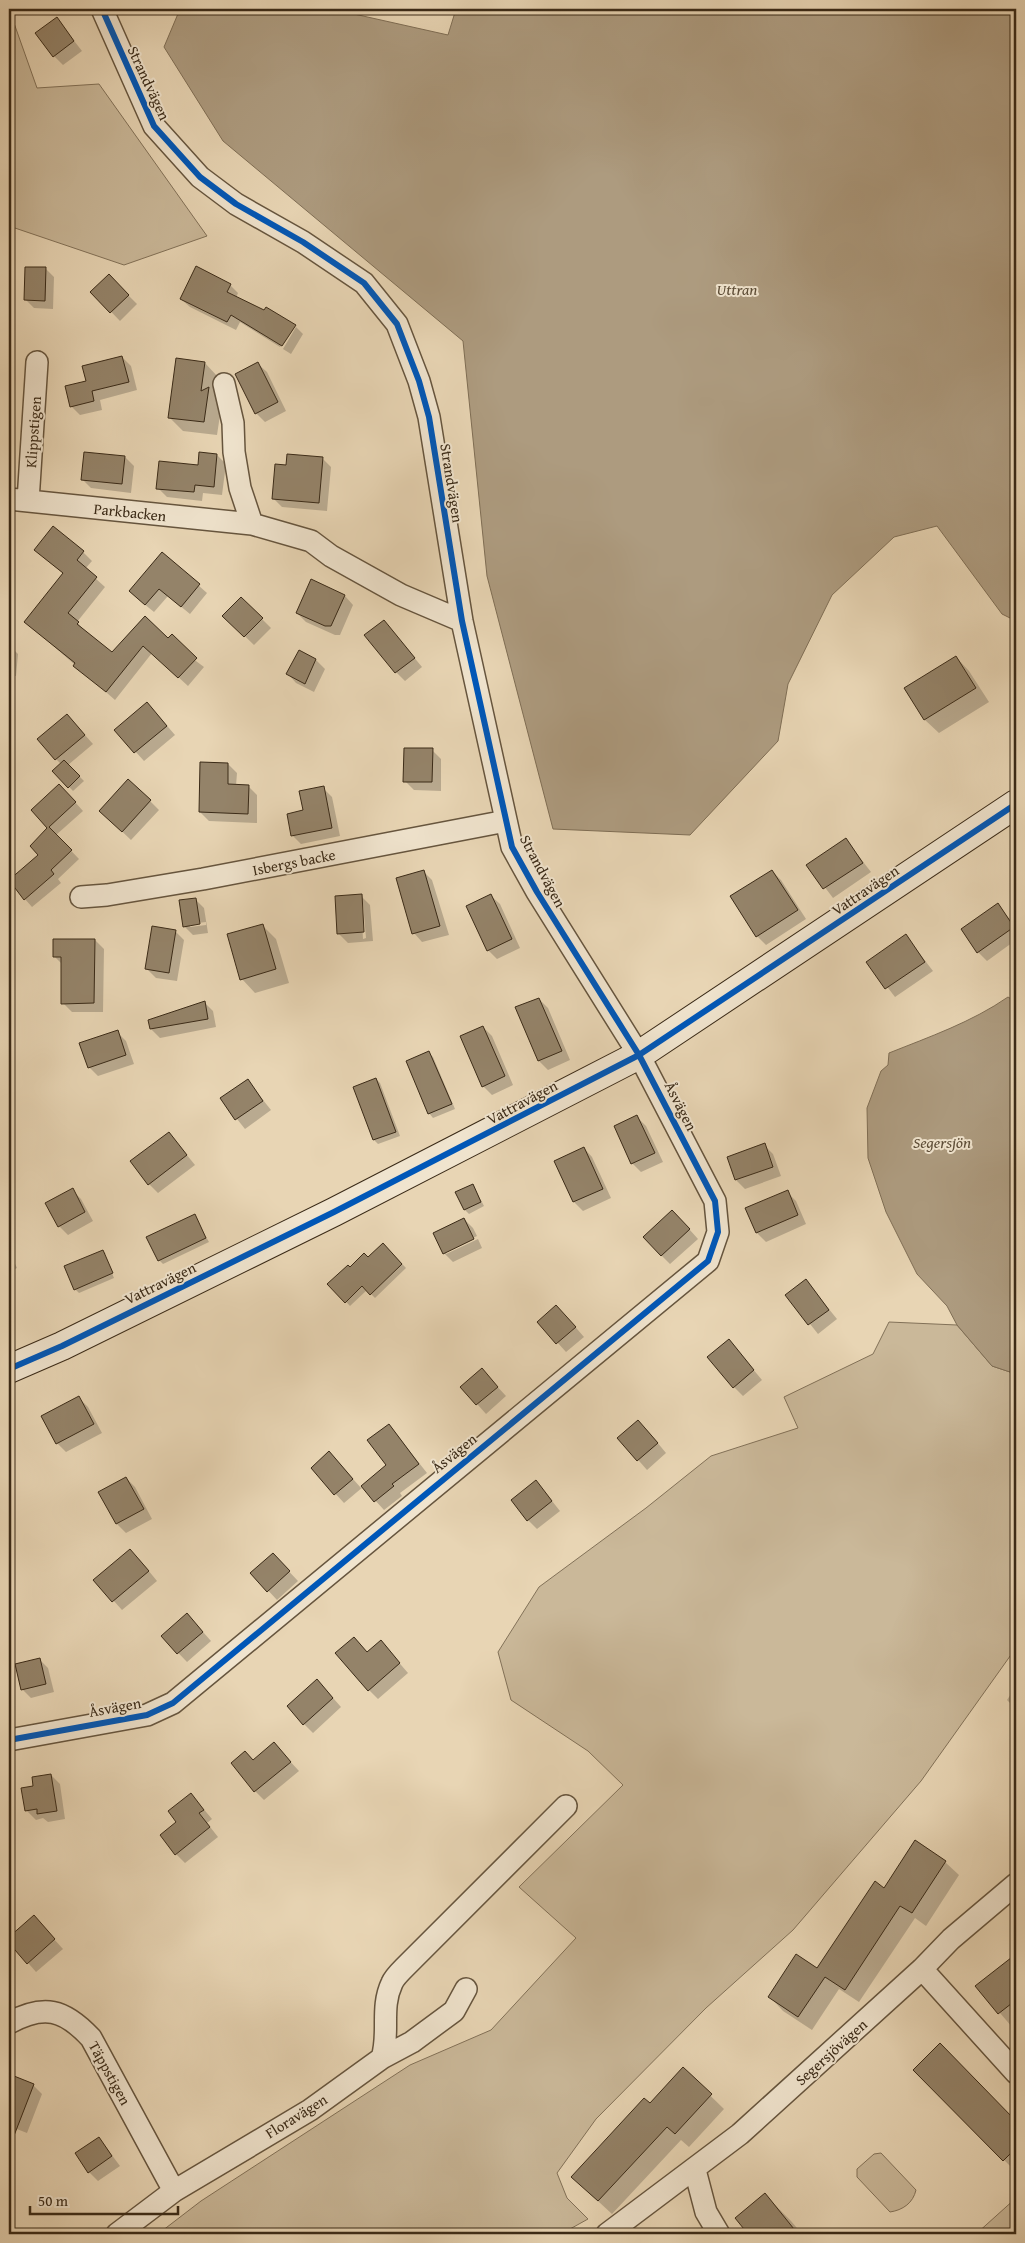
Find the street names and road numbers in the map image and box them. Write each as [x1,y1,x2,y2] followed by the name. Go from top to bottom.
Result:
[123,42,176,124] street label: Strandvägen
[20,395,46,469] street label: Klippstigen
[435,442,469,525] street label: Strandvägen
[93,498,168,526] street label: Parkbacken
[515,831,571,912] street label: Strandvägen
[251,844,337,880] street label: Isbergs backe
[827,859,903,920] street label: Vattravägen
[483,1074,561,1129] street label: Vattravägen
[660,1078,703,1135] street label: Åsvägen
[121,1256,200,1309] street label: Vattravägen
[427,1428,481,1478] street label: Åsvägen
[87,1692,143,1722] street label: Åsvägen
[790,2014,872,2090] street label: Segersjövägen
[84,2037,136,2109] street label: Täppstigen
[261,2088,332,2143] street label: Floravägen

